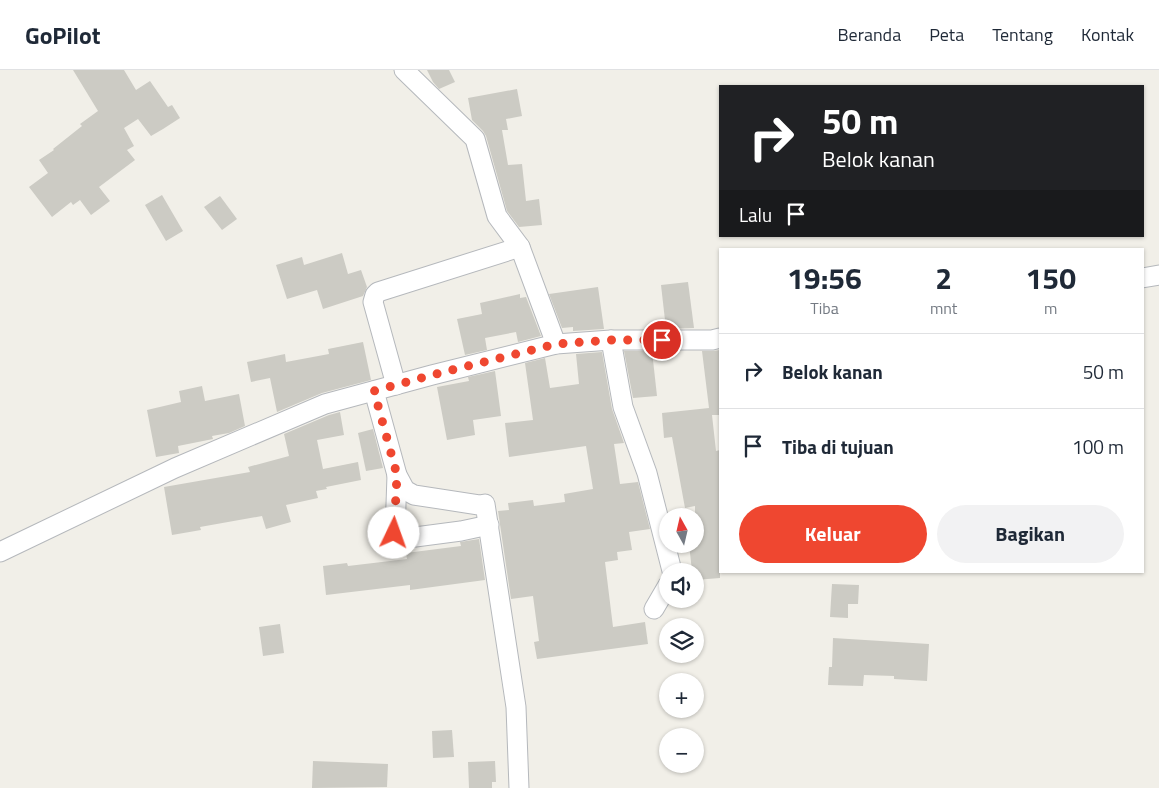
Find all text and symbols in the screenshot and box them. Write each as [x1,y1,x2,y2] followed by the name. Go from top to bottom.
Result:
[25,17,101,53] text: GoPilot
[838,21,901,48] text: Beranda
[929,21,964,48] text: Peta
[992,21,1053,48] text: Tentang
[1081,21,1134,48] text: Kontak
[822,94,898,148] text: 50 m
[739,105,804,170] icon: right
[822,142,935,176] text: Belok kanan
[739,200,772,229] text: Lalu
[782,200,810,228] icon: arrive
[787,255,862,301] text: 19:56
[935,255,952,301] text: 2
[1026,255,1076,301] text: 150
[810,296,839,320] text: Tiba
[930,296,958,320] text: mnt
[1044,296,1057,320] text: m
[641,319,683,361] pin
[648,326,676,354] icon: arrive
[739,357,767,385] icon: right
[782,357,883,386] text: Belok kanan
[1083,357,1124,386] text: 50 m
[739,432,767,460] icon: arrive
[782,432,894,461] text: Tiba di tujuan
[1072,432,1124,461] text: 100 m
[739,505,927,563] button: Keluar
[937,505,1124,563] button: Bagikan
[367,506,419,558] position arrow
[659,508,704,552] north arrow
[659,508,704,773] map controls
[659,563,704,608] button: sound
[659,618,704,663] button: layers
[659,673,704,718] button: +
[659,728,704,773] button: −

